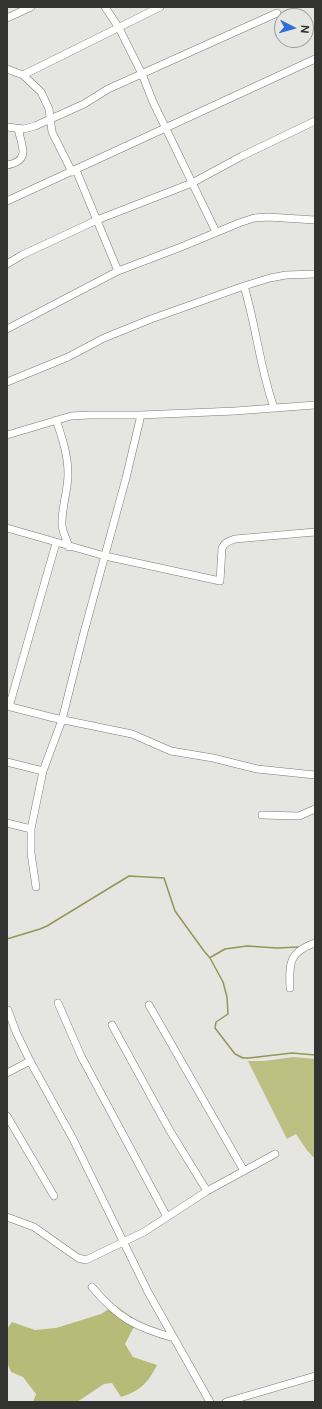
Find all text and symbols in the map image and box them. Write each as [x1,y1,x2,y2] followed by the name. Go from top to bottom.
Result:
[274,8,314,48] north arrow
[299,24,311,34] text: N

